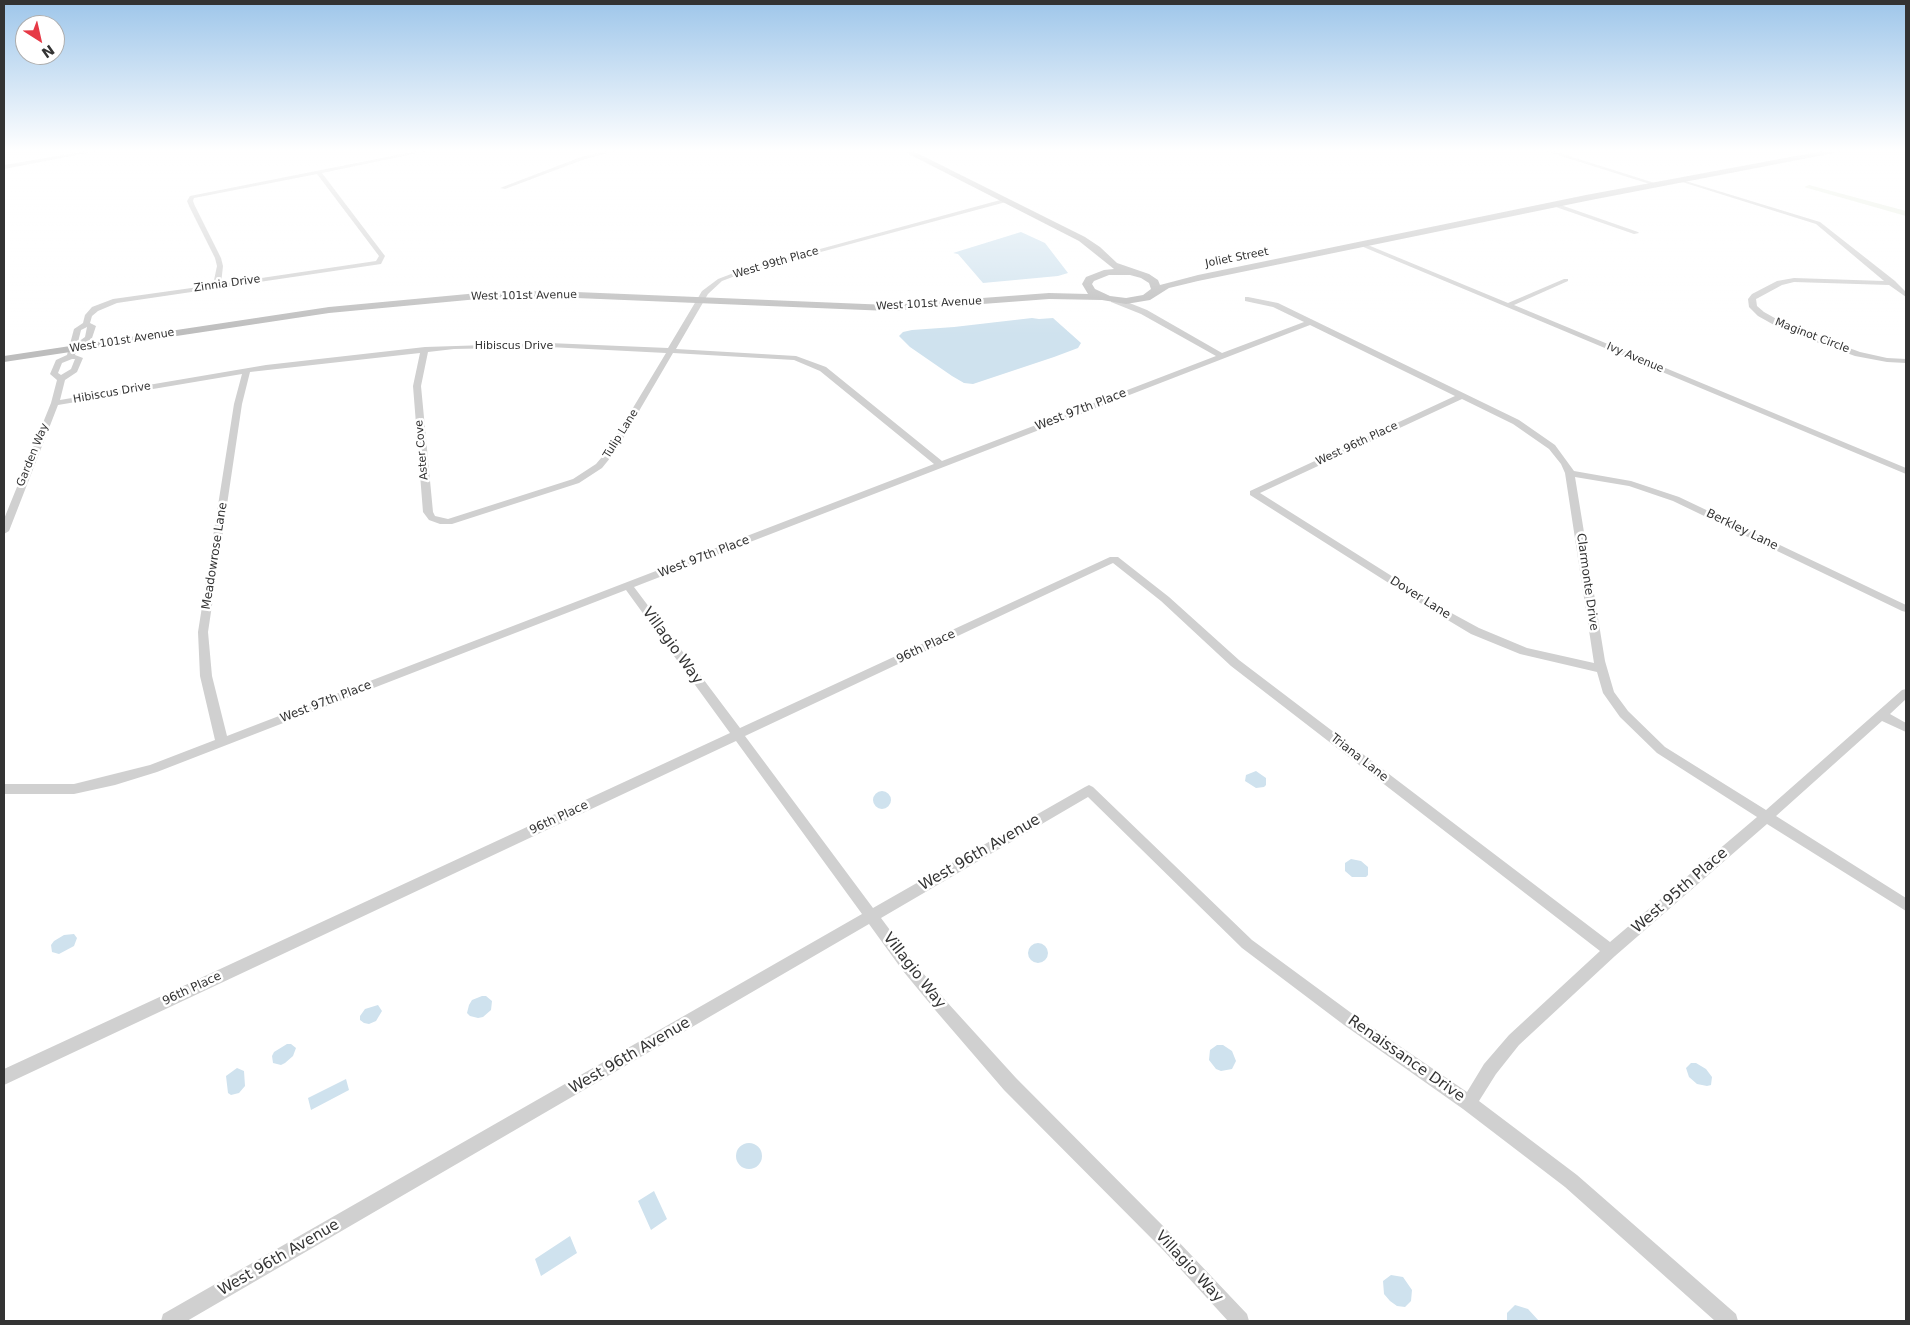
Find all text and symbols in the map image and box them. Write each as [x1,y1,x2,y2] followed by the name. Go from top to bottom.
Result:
[15,15,65,65] north arrow
[39,42,57,61] text: N
[732,244,820,282] street label: West 99th Place
[1204,245,1270,271] street label: Joliet Street
[193,273,261,295] street label: Zinnia Drive
[471,288,577,304] street label: West 101st Avenue
[876,295,982,313] street label: West 101st Avenue
[1773,316,1851,356] street label: Maginot Circle
[69,326,175,356] street label: West 101st Avenue
[475,339,553,353] street label: Hibiscus Drive
[1605,340,1665,376] street label: Ivy Avenue
[72,380,152,406] street label: Hibiscus Drive
[1033,386,1129,434] street label: West 97th Place
[601,407,641,461] street label: Tulip Lane
[1314,419,1400,469] street label: West 96th Place
[413,420,431,480] street label: Aster Cove
[14,421,52,489] street label: Garden Way
[199,501,231,611] street label: Meadowrose Lane
[1704,506,1780,554] street label: Berkley Lane
[1573,532,1601,632] street label: Clarmonte Drive
[656,533,752,581] street label: West 97th Place
[1387,574,1453,622] street label: Dover Lane
[638,604,706,688] street label: Villagio Way
[894,627,958,667] street label: 96th Place
[278,678,374,726] street label: West 97th Place
[1327,731,1391,785] street label: Triana Lane
[527,798,591,838] street label: 96th Place
[916,811,1044,895] street label: West 96th Avenue
[1629,845,1731,937] street label: West 95th Place
[879,930,949,1012] street label: Villagio Way
[160,969,224,1009] street label: 96th Place
[1344,1012,1468,1106] street label: Renaissance Drive
[566,1014,694,1098] street label: West 96th Avenue
[215,1216,343,1300] street label: West 96th Avenue
[1151,1228,1227,1306] street label: Villagio Way

